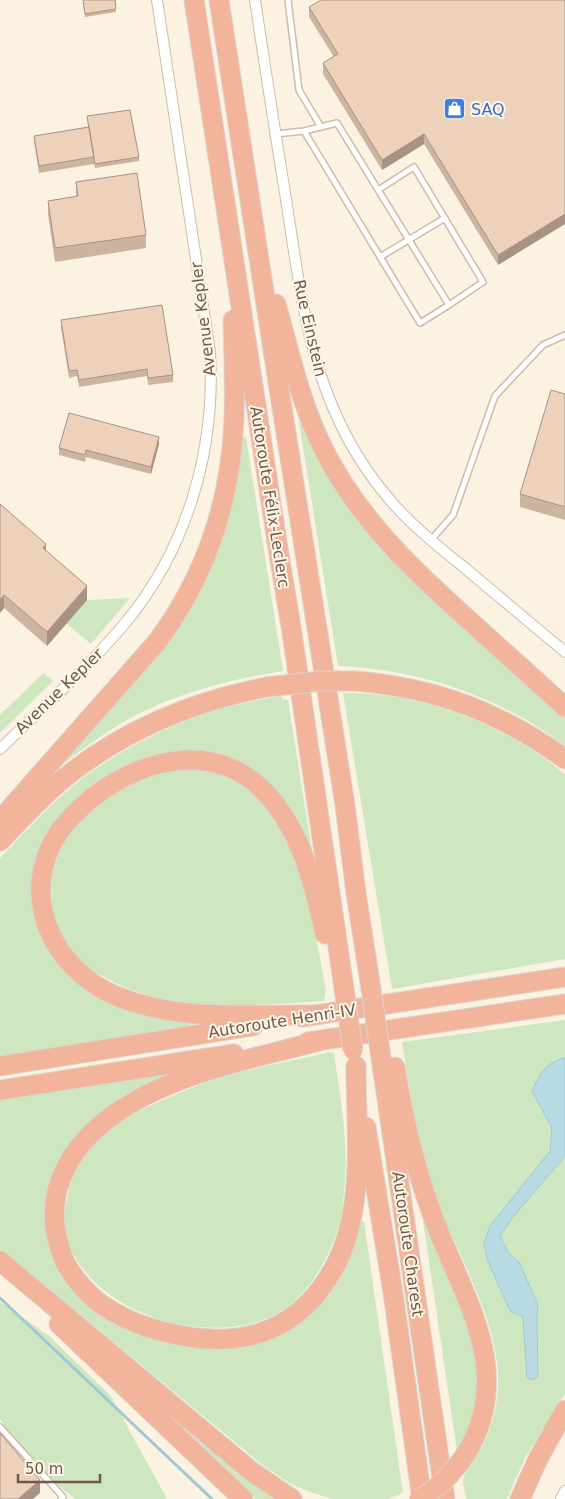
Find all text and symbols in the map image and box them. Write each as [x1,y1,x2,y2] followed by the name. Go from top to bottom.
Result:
[443,97,467,121] shop icon: SAQ
[471,100,505,119] place label: SAQ
[187,260,219,377] street label: Avenue Kepler
[290,278,330,378] street label: Rue Einstein
[246,405,294,589] street label: Autoroute Félix-Leclerc
[11,644,107,738] street label: Avenue Kepler
[207,1000,357,1042] street label: Autoroute Henri-IV
[388,1170,428,1318] street label: Autoroute Charest
[18,1452,100,1484] scale bar
[25,1460,63,1478] text: 50 m

